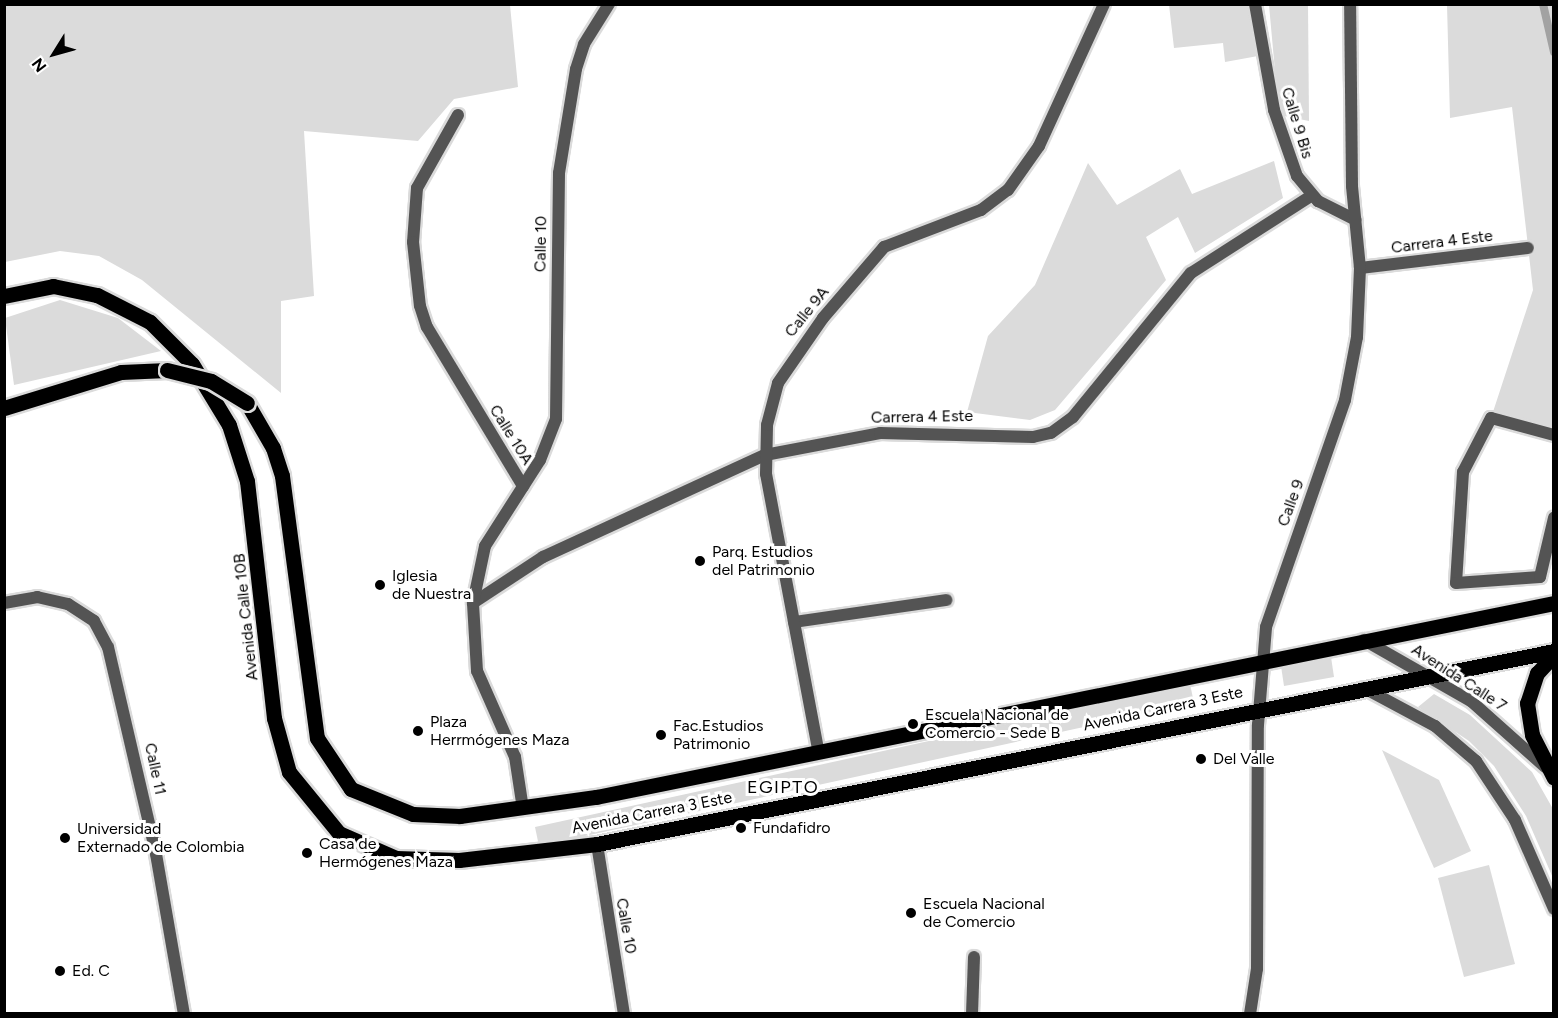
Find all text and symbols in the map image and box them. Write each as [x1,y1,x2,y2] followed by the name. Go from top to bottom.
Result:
[24,24,84,84] north arrow
[28,54,51,76] text: N
[1277,85,1317,161] street label: Calle 9 Bis
[531,216,551,272] street label: Calle 10
[1390,226,1494,258] street label: Carrera 4 Este
[781,283,833,341] street label: Calle 9A
[485,401,537,469] street label: Calle 10A
[871,407,973,427] street label: Carrera 4 Este
[1274,477,1308,529] street label: Calle 9
[712,542,815,580] place label: Parq. Estudios del Patrimonio
[230,552,262,682] street label: Avenida Calle 10B
[693,554,707,568] marker: Parq. Estudios del Patrimonio
[392,566,471,604] place label: Iglesia de Nuestra
[373,578,387,592] marker: Iglesia de Nuestra
[1408,640,1510,716] street label: Avenida Calle 7
[1081,683,1245,735] street label: Avenida Carrera 3 Este
[925,705,1069,743] place label: Escuela Nacional de Comercio - Sede B
[430,712,569,750] place label: Plaza Herrmógenes Maza
[673,716,763,754] place label: Fac.Estudios Patrimonio
[906,717,920,731] marker: Escuela Nacional de Comercio - Sede B
[411,724,425,738] marker: Plaza Herrmógenes Maza
[654,728,668,742] marker: Fac.Estudios Patrimonio
[140,741,170,797] street label: Calle 11
[1213,749,1275,769] place label: Del Valle
[1194,752,1208,766] marker: Del Valle
[747,776,819,798] district label: EGIPTO
[570,788,734,838] street label: Avenida Carrera 3 Este
[753,818,831,838] place label: Fundafidro
[77,819,244,857] place label: Universidad Externado de Colombia
[734,821,748,835] marker: Fundafidro
[58,831,72,845] marker: Universidad Externado de Colombia
[319,834,453,872] place label: Casa de Hermógenes Maza
[300,846,314,860] marker: Casa de Hermógenes Maza
[923,894,1045,932] place label: Escuela Nacional de Comercio
[612,897,640,955] street label: Calle 10
[904,906,918,920] marker: Escuela Nacional de Comercio
[72,961,110,981] place label: Ed. C
[53,964,67,978] marker: Ed. C

